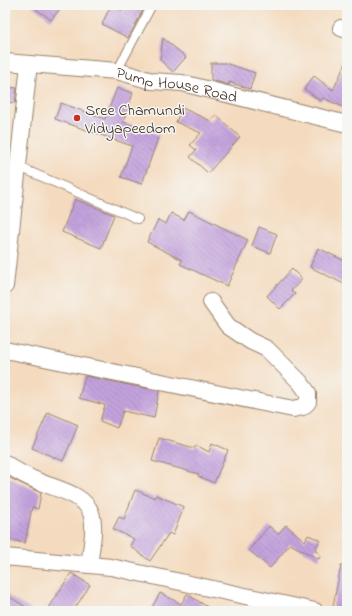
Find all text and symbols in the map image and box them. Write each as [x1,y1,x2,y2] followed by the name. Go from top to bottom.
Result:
[113,61,240,110] street label: Pump House Road
[84,99,185,141] place label: Sree Chamundi Vidyapeedom
[72,113,82,123] marker: Sree Chamundi Vidyapeedom

